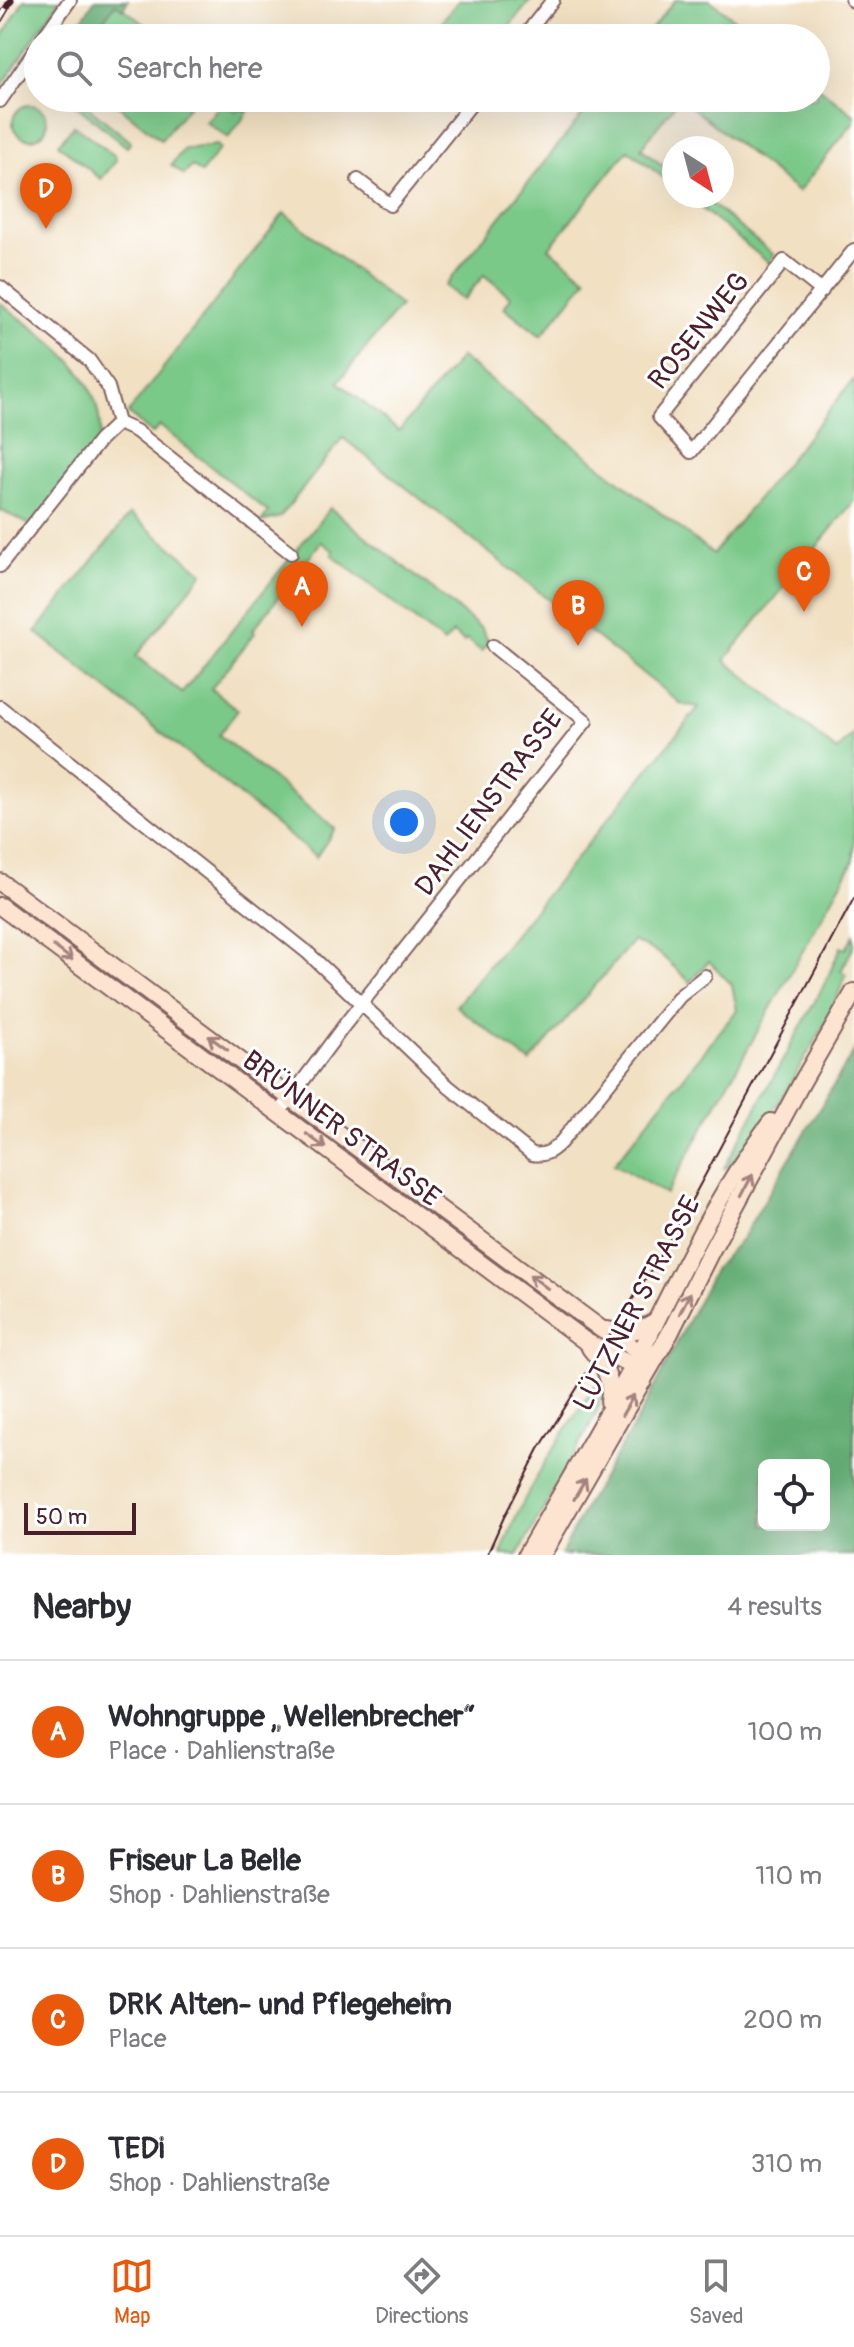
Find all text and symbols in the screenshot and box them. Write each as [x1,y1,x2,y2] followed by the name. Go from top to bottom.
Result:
[24,24,830,112] search box
[52,46,96,90] icon: search
[116,50,263,87] text: Search here
[662,136,734,208] north arrow
[20,163,72,229] pin: D
[641,265,757,397] street label: ROSENWEG
[778,546,830,612] pin: C
[276,561,328,627] pin: A
[552,580,604,646] pin: B
[408,703,571,903] street label: DAHLIENSTRASSE
[384,802,424,842] your location
[51,945,73,961] one-way arrow
[208,1035,229,1052] one-way arrow
[235,1043,447,1215] street label: BRÜNNER STRASSE
[305,1133,327,1150] one-way arrow
[739,1174,755,1197] one-way arrow
[566,1190,709,1417] street label: LÜTZNER STRASSE
[529,1273,550,1290] one-way arrow
[678,1291,693,1315] one-way arrow
[621,1394,637,1417] one-way arrow
[758,1459,830,1531] map controls
[758,1459,830,1531] button: locate
[573,1478,588,1502] one-way arrow
[24,1499,136,1535] scale bar
[36,1503,87,1531] text: 50 m
[32,1586,131,1629] text: Nearby
[727,1591,822,1623] text: 4 results
[108,1698,476,1735] text: Wohngruppe „Wellenbrecher“
[50,1716,66,1748] text: A
[748,1716,822,1748] text: 100 m
[108,1735,335,1767] text: Place · Dahlienstraße
[108,1842,301,1879] text: Friseur La Belle
[51,1860,65,1892] text: B
[755,1860,822,1892] text: 110 m
[108,1879,330,1911] text: Shop · Dahlienstraße
[108,1986,452,2023] text: DRK Alten- und Pflegeheim
[50,2004,66,2036] text: C
[743,2004,822,2036] text: 200 m
[108,2023,167,2055] text: Place
[108,2130,164,2167] text: TEDi
[50,2148,66,2180] text: D
[751,2148,822,2180] text: 310 m
[108,2167,330,2199] text: Shop · Dahlienstraße
[110,2254,154,2330] tab: Map
[375,2254,468,2330] tab: Directions
[689,2254,744,2330] tab: Saved

